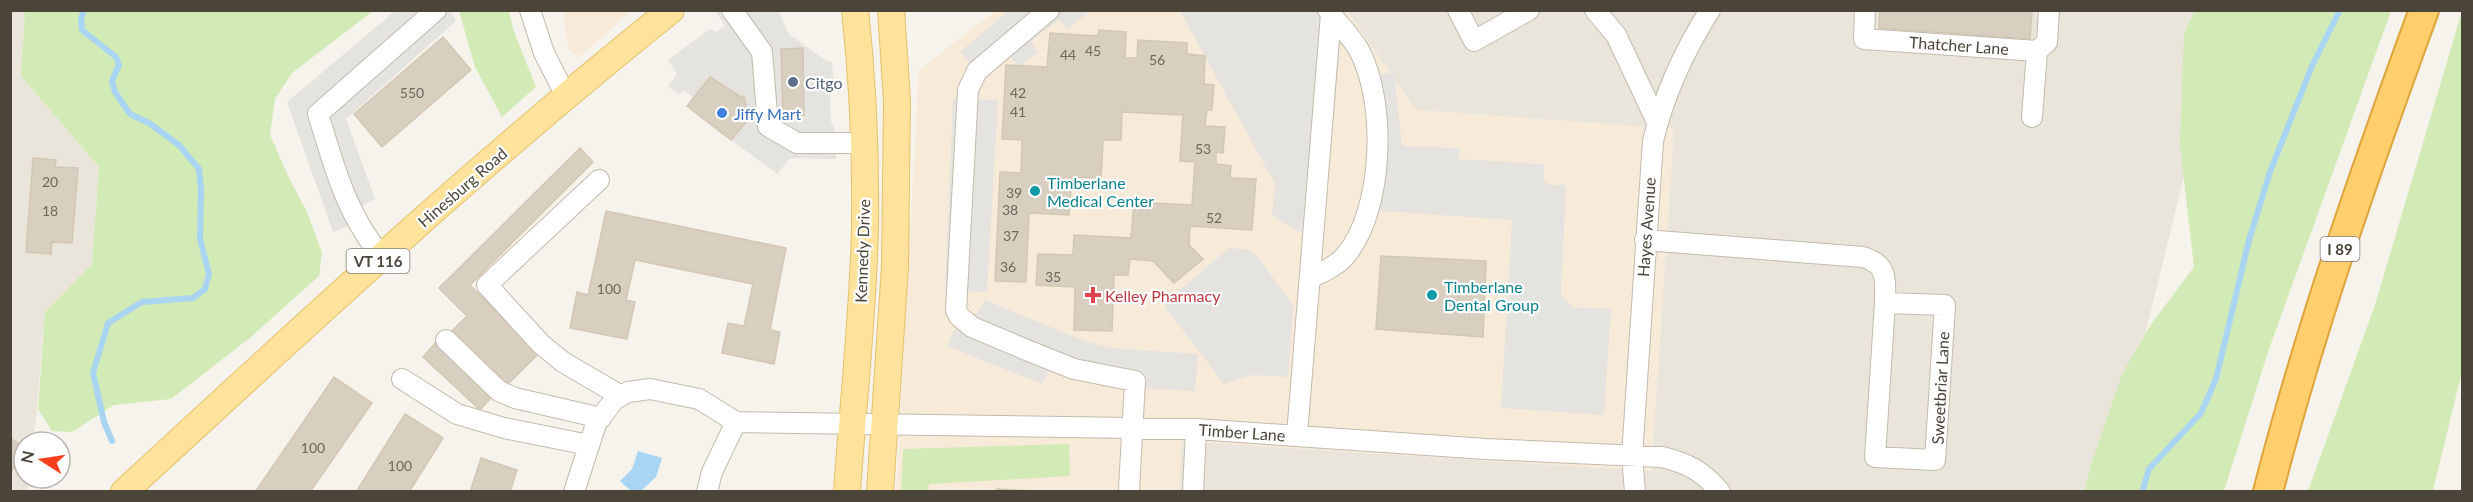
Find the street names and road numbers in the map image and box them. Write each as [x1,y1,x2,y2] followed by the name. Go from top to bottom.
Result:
[1908,32,2010,58] street label: Thatcher Lane
[414,143,510,231] street label: Hinesburg Road
[1633,177,1659,277] street label: Hayes Avenue
[851,199,873,303] street label: Kennedy Drive
[2320,237,2360,261] road number: I 89
[346,249,410,273] road number: VT 116
[1928,331,1952,445] street label: Sweetbriar Lane
[1198,419,1286,445] street label: Timber Lane

